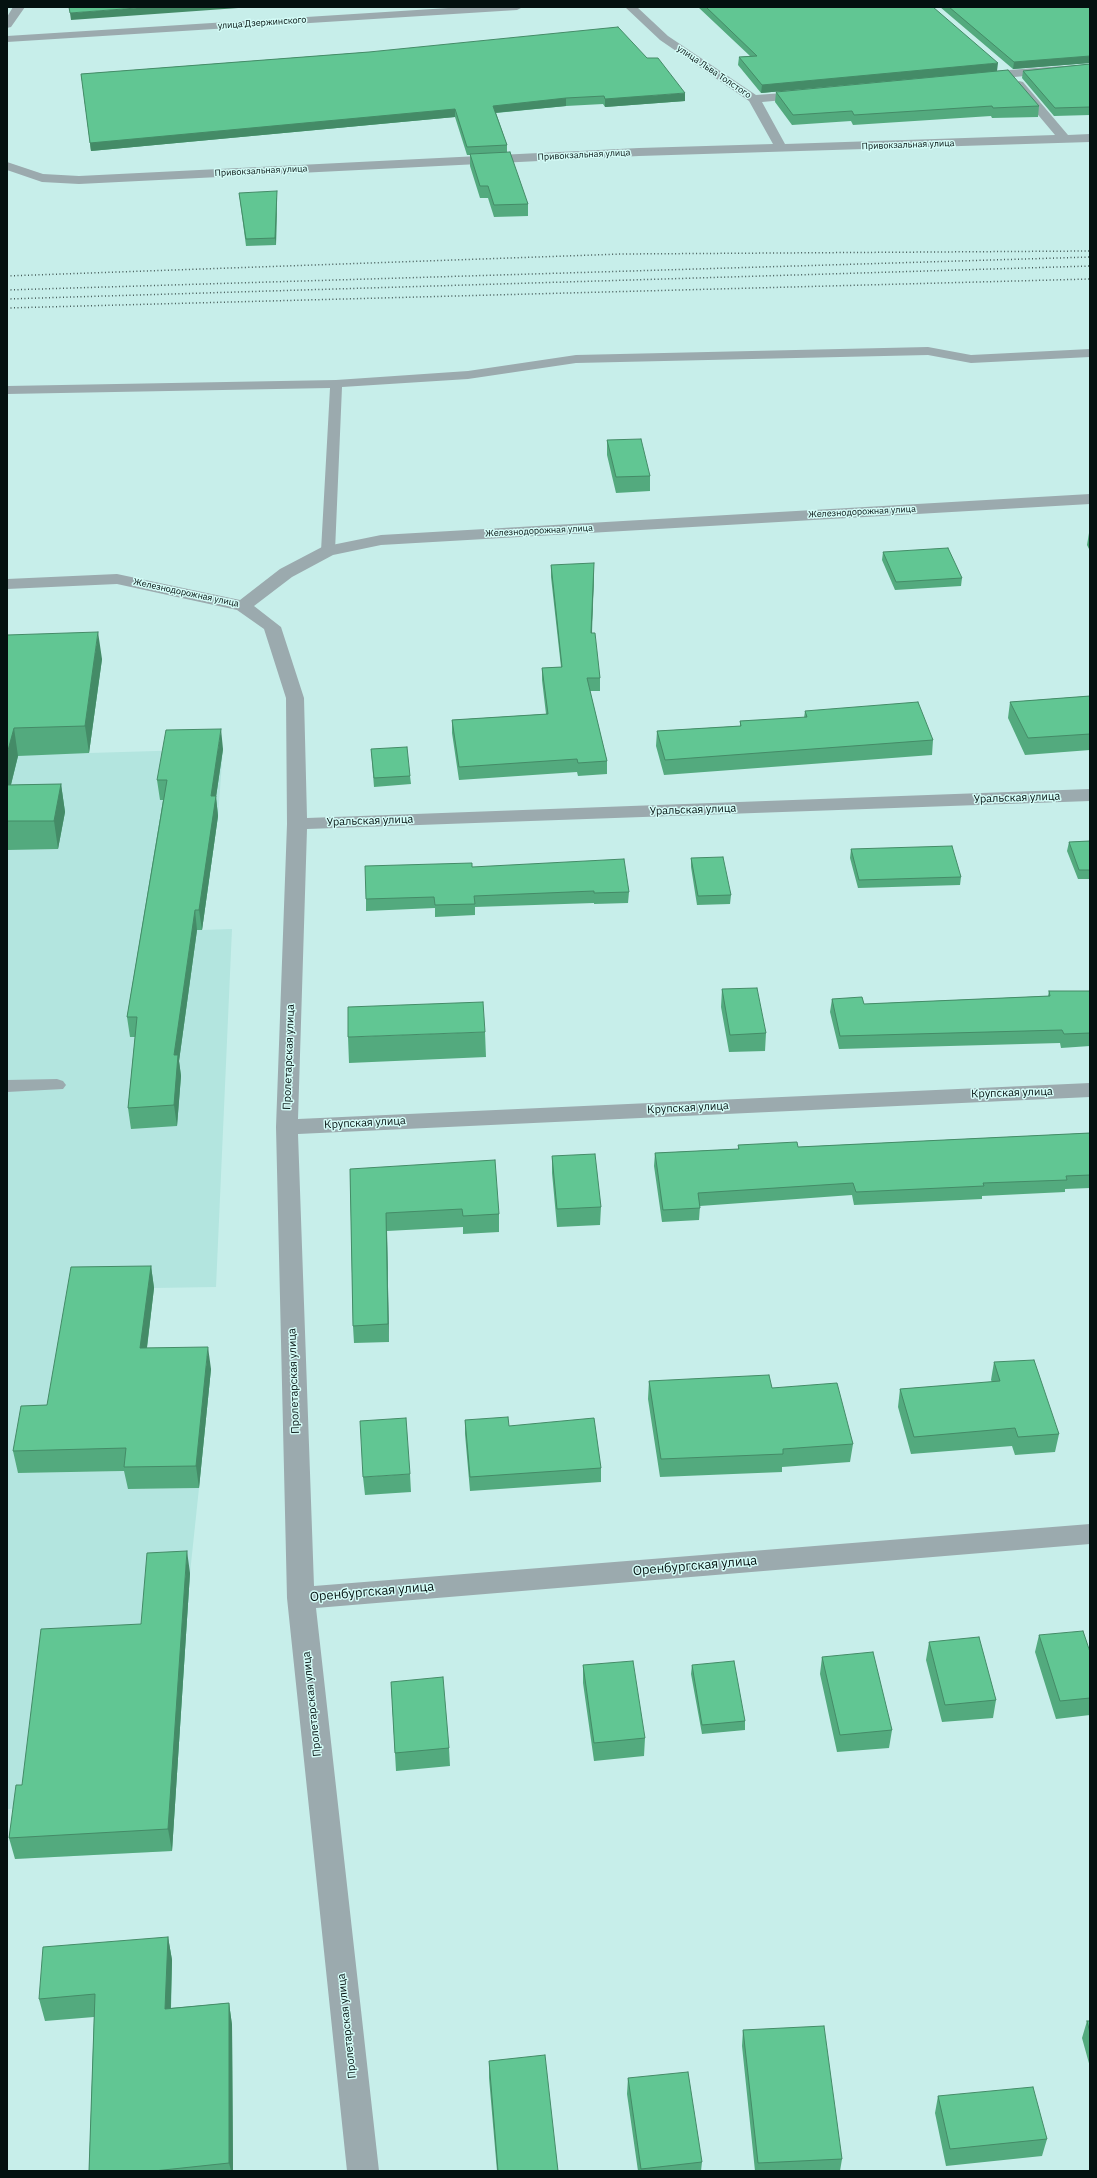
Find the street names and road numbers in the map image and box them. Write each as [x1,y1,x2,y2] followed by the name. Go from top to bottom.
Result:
[217,15,307,31] street label: улица Дзержинского
[675,43,753,101] street label: улица Льва Толстого
[861,138,955,152] street label: Привокзальная улица
[537,147,631,163] street label: Привокзальная улица
[214,163,308,179] street label: Привокзальная улица
[808,504,916,520] street label: Железнодорожная улица
[485,523,593,539] street label: Железнодорожная улица
[132,577,240,609] street label: Железнодорожная улица
[973,790,1061,806] street label: Уральская улица
[649,802,737,818] street label: Уральская улица
[326,813,414,829] street label: Уральская улица
[281,1004,297,1110] street label: Пролетарская улица
[971,1085,1053,1101] street label: Крупская улица
[647,1099,729,1117] street label: Крупская улица
[324,1114,406,1132] street label: Крупская улица
[286,1328,302,1434] street label: Пролетарская улица
[632,1553,758,1579] street label: Оренбургская улица
[309,1579,435,1605] street label: Оренбургская улица
[300,1651,324,1757] street label: Пролетарская улица
[335,1973,359,2079] street label: Пролетарская улица

